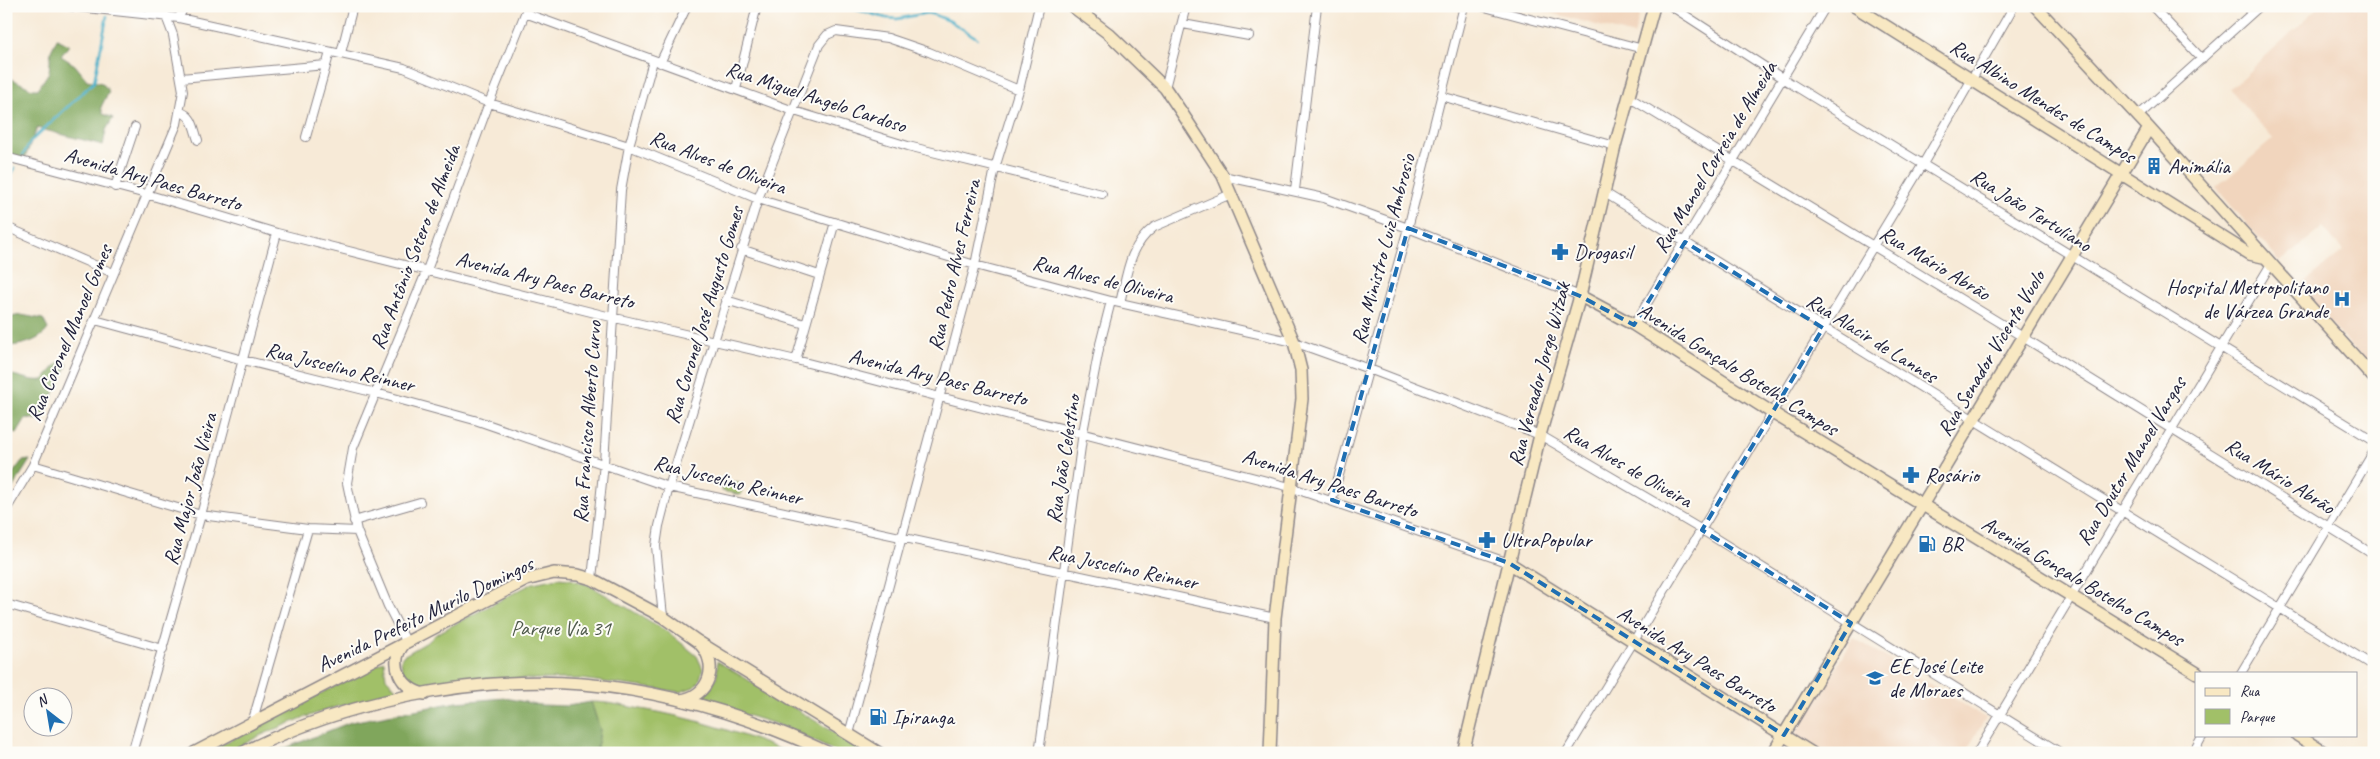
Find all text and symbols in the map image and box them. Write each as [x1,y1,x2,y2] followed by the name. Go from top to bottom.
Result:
[1946,33,2142,170] street label: Rua Albino Mendes de Campos
[1647,55,1783,258] street label: Rua Manoel Correia de Almeida
[723,56,911,139] street label: Rua Miguel Angelo Cardoso
[646,124,791,200] street label: Rua Alves de Oliveira
[364,139,467,353] street label: Rua Antônio Sotero de Almeida
[62,141,247,217] street label: Avenida Ary Paes Barreto
[1345,150,1421,347] street label: Rua Ministro Luiz Ambrosio
[2168,153,2231,179] place label: Animália
[2144,156,2164,176] building icon: Animália
[1966,163,2098,258] street label: Rua João Tertuliano
[922,174,987,353] street label: Rua Pedro Alves Ferreira
[659,202,750,427] street label: Rua Coronel José Augusto Gomes
[1875,220,1996,307] street label: Rua Mário Abrão
[20,239,119,425] street label: Rua Coronel Manoel Gomes
[1574,239,1635,265] place label: Drogasil
[1550,242,1570,262] pharmacy icon: Drogasil
[453,245,639,315] street label: Avenida Ary Paes Barreto
[1030,249,1177,309] street label: Rua Alves de Oliveira
[1931,263,2052,440] street label: Rua Senador Vicente Vuolo
[2167,274,2330,324] place label: Hospital Metropolitano de Várzea Grande
[1502,278,1576,469] street label: Rua Vereador Jorge Witzak
[1802,287,1944,390] street label: Rua Alacir de Lannes
[2332,289,2352,309] hospital icon: Hospital Metropolitano de Várzea Grande
[1633,297,1844,442] street label: Avenida Gonçalo Botelho Campos
[567,318,607,524] street label: Rua Francisco Alberto Curvo
[263,336,419,399] street label: Rua Juscelino Reinner
[846,342,1032,412] street label: Avenida Ary Paes Barreto
[2070,370,2193,550] street label: Rua Doutor Manoel Vargas
[1040,390,1086,525] street label: Rua João Celestino
[157,409,223,568] street label: Rua Major João Vieira
[1559,419,1698,514] street label: Rua Alves de Oliveira
[2220,432,2341,521] street label: Rua Mário Abrão
[1239,442,1423,524] street label: Avenida Ary Paes Barreto
[651,449,807,512] street label: Rua Juscelino Reinner
[1925,462,1981,488] place label: Rosário
[1901,465,1921,485] pharmacy icon: Rosário
[1977,510,2190,653] street label: Avenida Gonçalo Botelho Campos
[1501,527,1593,553] place label: UltraPopular
[1477,530,1497,550] pharmacy icon: UltraPopular
[1941,531,1965,557] place label: BR
[1917,534,1937,554] fuel station icon: BR
[1046,538,1202,596] street label: Rua Juscelino Reinner
[313,550,539,678] street label: Avenida Prefeito Murilo Domingos
[1613,600,1783,720] street label: Avenida Ary Paes Barreto
[511,615,612,641] park label: Parque Via 31
[1889,653,1984,703] place label: EE José Leite de Moraes
[1865,668,1885,688] school or university icon: EE José Leite de Moraes
[2195,672,2358,736] legend
[2240,682,2260,701] text: Rua
[22,686,72,736] north arrow
[33,691,52,711] text: N
[892,704,956,730] place label: Ipiranga
[868,707,888,727] fuel station icon: Ipiranga
[2240,708,2276,727] text: Parque

